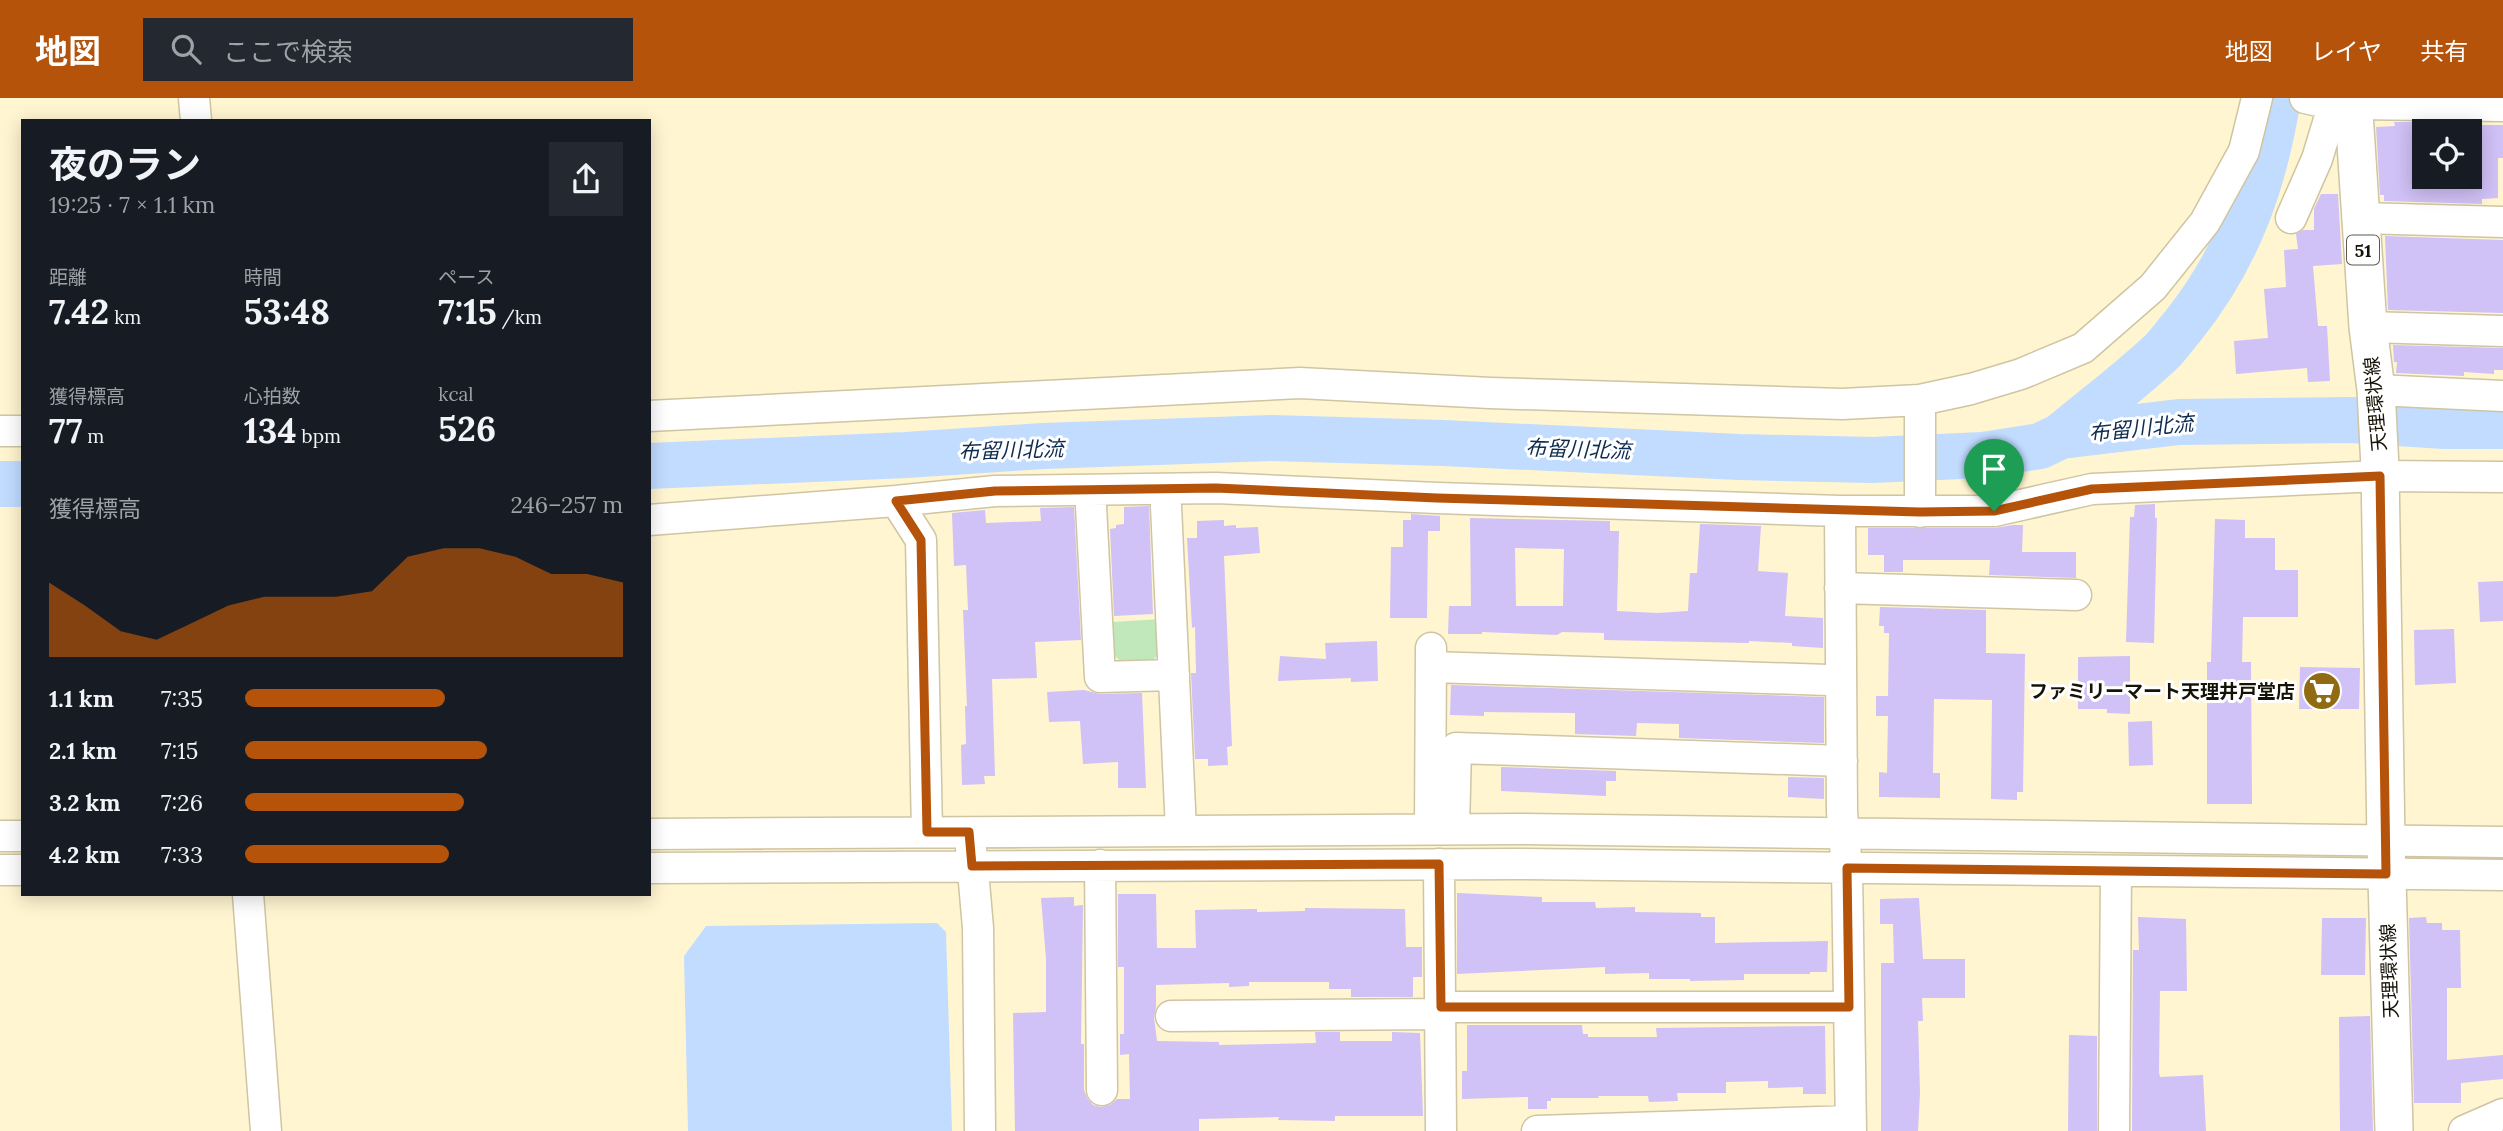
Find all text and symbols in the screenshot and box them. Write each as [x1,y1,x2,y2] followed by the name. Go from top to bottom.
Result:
[143,18,633,81] search box
[35,30,101,72] text: 地図
[167,30,205,68] icon: search
[223,35,353,68] text: ここで検索
[2225,36,2273,67] text: 地図
[2311,36,2382,67] text: レイヤ
[2420,36,2468,67] text: 共有
[2412,119,2482,189] map controls
[2412,119,2482,189] button: locate
[49,140,201,188] text: 夜のラン
[549,142,623,216] button: share
[49,190,215,219] text: 19:25 · 7 × 1.1 km
[2347,236,2379,265] road number: 51
[49,265,87,289] text: 距離
[244,265,282,289] text: 時間
[438,265,494,289] text: ペース
[49,289,109,334] text: 7.42
[244,289,330,334] text: 53:48
[438,289,497,334] text: 7:15
[109,305,141,329] text: km
[497,305,542,329] text: /km
[2359,356,2391,452] street label: 天理環状線
[438,382,473,406] text: kcal
[49,384,125,408] text: 獲得標高
[244,384,301,408] text: 心拍数
[438,406,496,451] text: 526
[49,408,82,453] text: 77
[244,408,297,453] text: 134
[2087,409,2198,447] water label: 布留川北流
[82,424,104,448] text: m
[297,424,341,448] text: bpm
[1525,434,1634,464] water label: 布留川北流
[958,435,1067,465] water label: 布留川北流
[1964,439,2024,511] pin
[1975,450,2013,488] icon: arrive
[510,490,623,519] text: 246–257 m
[49,494,141,523] text: 獲得標高
[2301,670,2343,712] supermarket icon: ファミリーマート天理井戸堂店
[2029,679,2295,703] place label: ファミリーマート天理井戸堂店
[49,684,114,713] text: 1.1 km
[161,684,203,713] text: 7:35
[49,736,117,765] text: 2.1 km
[161,736,198,765] text: 7:15
[49,788,120,817] text: 3.2 km
[161,788,203,817] text: 7:26
[49,840,120,869] text: 4.2 km
[161,840,203,869] text: 7:33
[2375,923,2403,1019] street label: 天理環状線

